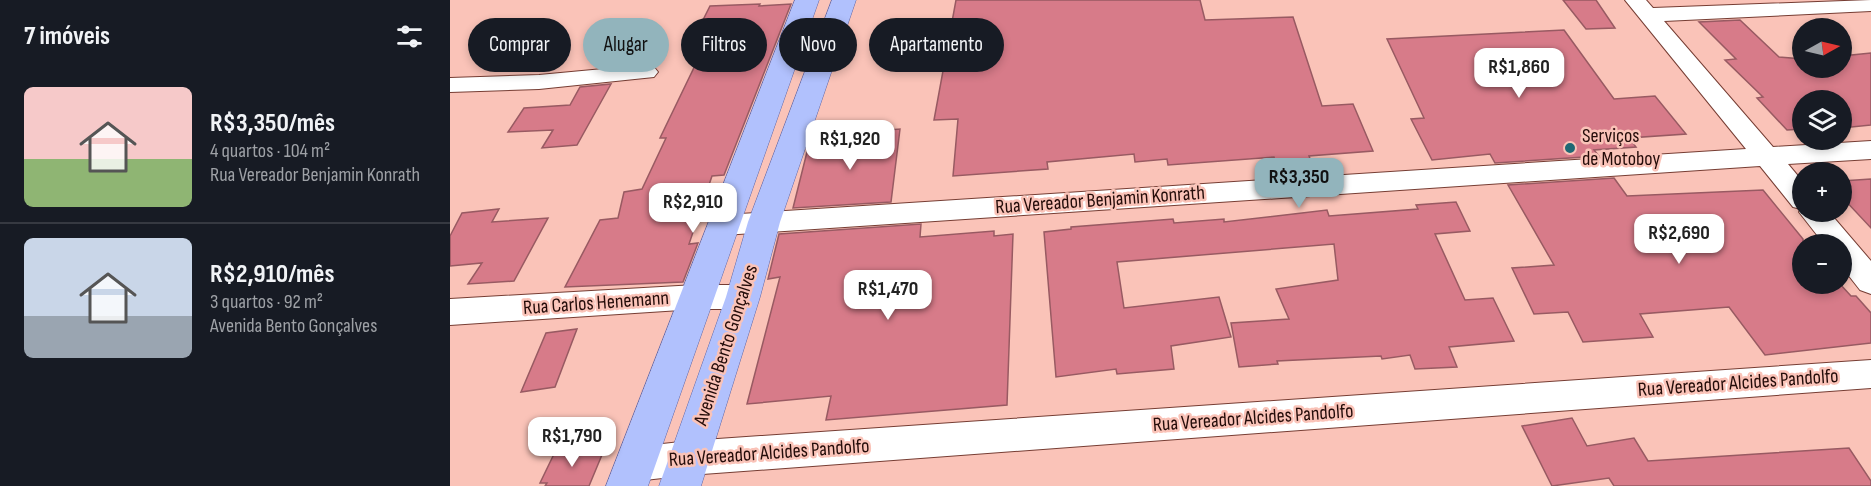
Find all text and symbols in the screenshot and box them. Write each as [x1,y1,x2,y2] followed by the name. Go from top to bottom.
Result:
[468,18,571,72] chip: Comprar
[583,18,669,72] chip: Alugar
[681,18,767,72] chip: Filtros
[779,18,857,72] chip: Novo
[869,18,1004,72] chip: Apartamento
[1792,18,1852,78] north arrow
[1792,18,1852,294] map controls
[393,20,426,53] icon: filters
[24,21,110,52] text: 7 imóveis
[1464,48,1574,99] pin: R$1,860
[1488,55,1550,79] text: R$1,860
[1792,90,1852,150] button: layers
[210,108,335,139] text: R$3,350/mês
[72,111,144,183] icon: home
[795,120,905,171] pin: R$1,920
[1582,124,1660,171] place label: Serviços de Motoboy
[820,127,880,151] text: R$1,920
[210,139,330,163] text: 4 quartos · 104 m²
[1563,141,1577,155] marker: Serviços de Motoboy
[1244,158,1354,209] pin: R$3,350
[1792,162,1852,222] button: +
[210,163,420,187] text: Rua Vereador Benjamin Konrath
[1269,165,1329,189] text: R$3,350
[994,181,1206,219] street label: Rua Vereador Benjamin Konrath
[638,183,748,234] pin: R$2,910
[663,190,723,214] text: R$2,910
[1624,214,1734,265] pin: R$2,690
[1648,221,1710,245] text: R$2,690
[1792,234,1852,294] button: −
[210,259,334,290] text: R$2,910/mês
[72,262,144,334] icon: home
[688,262,763,429] street label: Avenida Bento Gonçalves
[833,270,943,321] pin: R$1,470
[858,277,918,301] text: R$1,470
[522,286,670,320] street label: Rua Carlos Henemann
[210,290,323,314] text: 3 quartos · 92 m²
[210,314,377,338] text: Avenida Bento Gonçalves
[1637,364,1839,402] street label: Rua Vereador Alcides Pandolfo
[1152,399,1354,437] street label: Rua Vereador Alcides Pandolfo
[517,417,627,468] pin: R$1,790
[542,424,602,448] text: R$1,790
[668,434,870,472] street label: Rua Vereador Alcides Pandolfo

